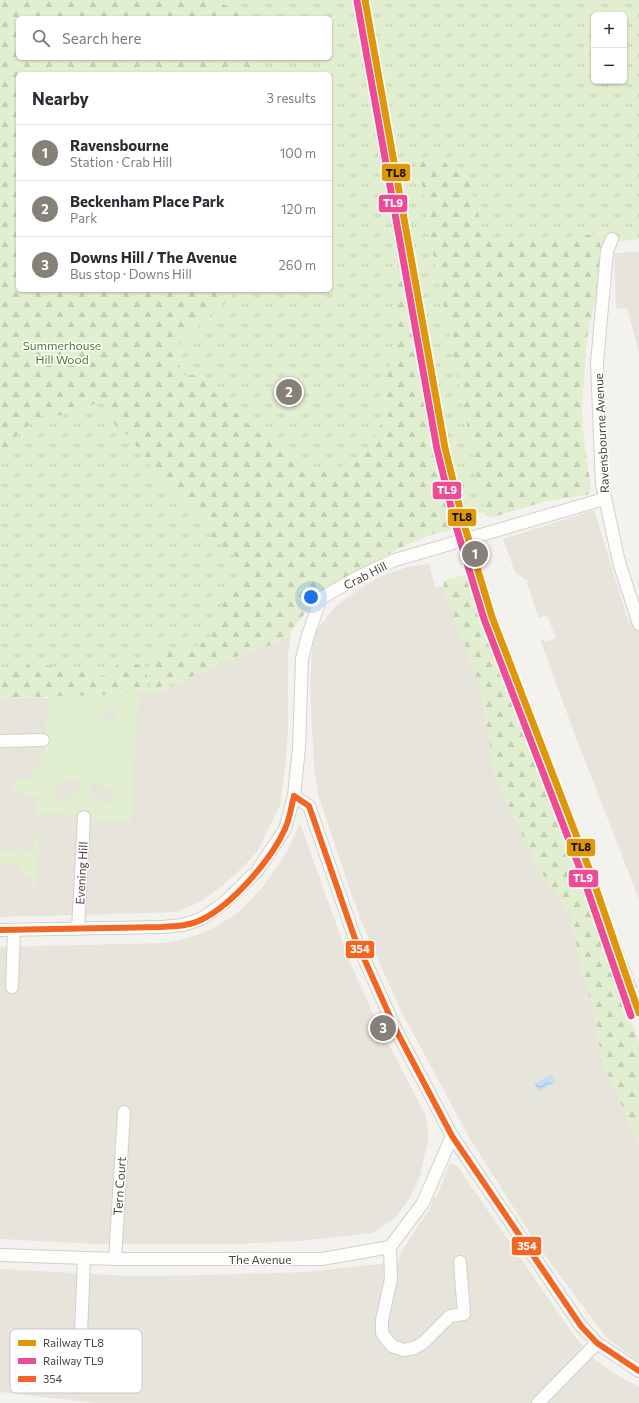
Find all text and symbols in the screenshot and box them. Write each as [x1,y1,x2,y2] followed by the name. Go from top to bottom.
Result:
[591,12,627,84] map controls
[591,12,627,48] button: +
[16,16,332,60] search box
[30,27,52,49] icon: search
[62,29,141,47] text: Search here
[591,48,627,84] button: −
[32,88,89,109] text: Nearby
[267,90,316,106] text: 3 results
[70,136,169,154] text: Ravensbourne
[42,145,48,161] text: 1
[280,145,316,161] text: 100 m
[70,154,172,170] text: Station · Crab Hill
[381,163,411,182] line badge: TL8
[386,166,406,179] text: TL8
[70,192,225,210] text: Beckenham Place Park
[378,194,408,213] line badge: TL9
[383,196,403,209] text: TL9
[41,201,49,217] text: 2
[281,201,316,217] text: 120 m
[70,210,97,226] text: Park
[70,248,237,266] text: Downs Hill / The Avenue
[41,257,49,273] text: 3
[279,257,316,273] text: 260 m
[70,266,192,282] text: Bus stop · Downs Hill
[23,338,101,366] park label: Summerhouse Hill Wood
[591,373,611,493] street label: Ravensbourne Avenue
[276,377,302,407] pin: 2
[432,481,462,500] line badge: TL9
[437,483,457,496] text: TL9
[447,508,477,527] line badge: TL8
[452,510,472,523] text: TL8
[462,539,488,569] pin: 1
[341,558,389,592] street label: Crab Hill
[301,587,321,607] your location
[566,838,596,857] line badge: TL8
[571,840,591,853] text: TL8
[72,841,90,905] street label: Evening Hill
[568,869,599,888] line badge: TL9
[573,871,593,884] text: TL9
[345,940,375,959] line badge: 354
[350,942,370,955] text: 354
[370,1013,396,1043] pin: 3
[110,1156,128,1216] street label: Tern Court
[511,1236,542,1256] line badge: 354
[517,1239,537,1252] text: 354
[228,1252,292,1266] street label: The Avenue
[10,1329,142,1393] legend
[43,1336,104,1349] text: Railway TL8
[43,1354,104,1367] text: Railway TL9
[43,1372,63,1385] text: 354

